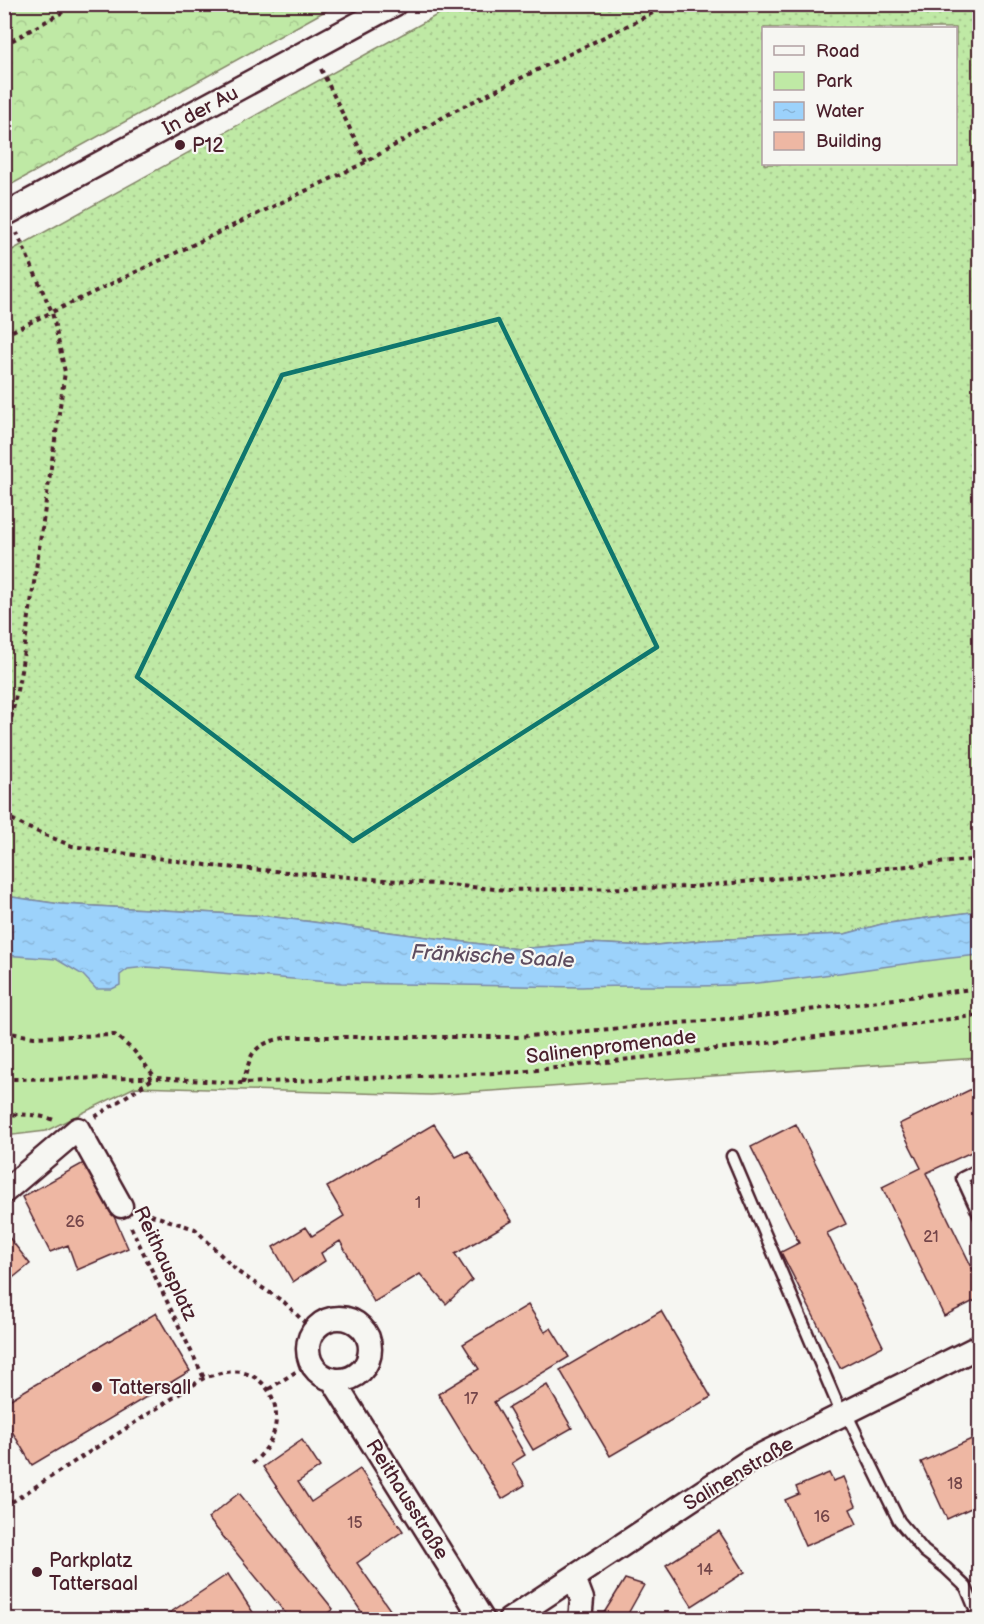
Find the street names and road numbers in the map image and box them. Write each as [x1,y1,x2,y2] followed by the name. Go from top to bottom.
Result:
[159,81,242,141] street label: In der Au
[525,1025,698,1069] street label: Salinenpromenade
[128,1202,202,1325] street label: Reithausplatz
[679,1432,798,1516] street label: Salinenstraße
[361,1435,454,1564] street label: Reithausstraße

